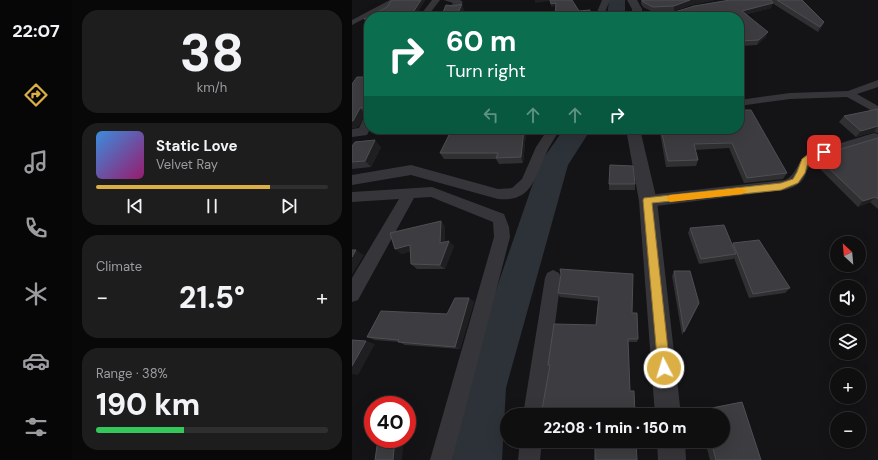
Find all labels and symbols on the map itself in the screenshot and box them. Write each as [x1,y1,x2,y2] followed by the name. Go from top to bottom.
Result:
[807,135,841,169] pin
[830,236,866,272] north arrow
[643,347,685,389] position arrow
[364,396,416,448] speed limit sign: 40

